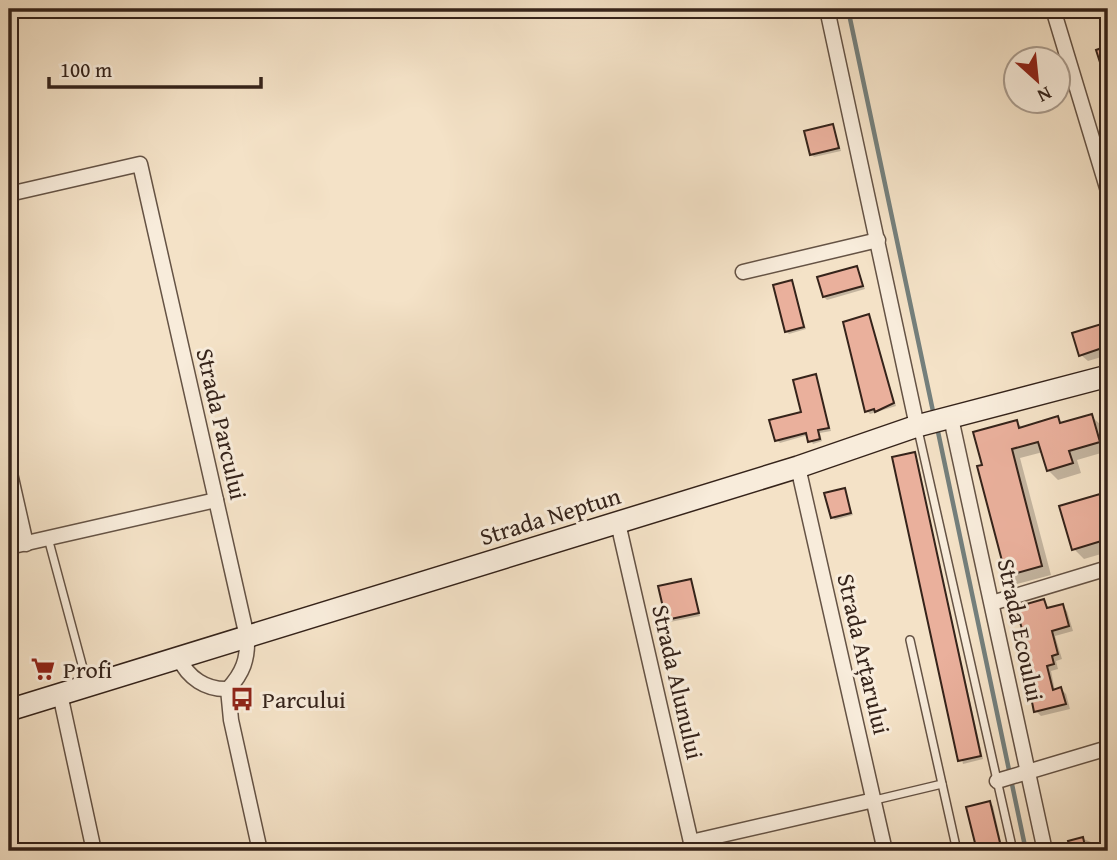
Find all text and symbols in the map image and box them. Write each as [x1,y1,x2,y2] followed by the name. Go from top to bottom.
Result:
[49,46,261,90] scale bar
[1002,46,1072,116] north arrow
[60,54,112,85] text: 100 m
[1032,80,1057,111] text: N
[188,345,256,503] street label: Strada Parcului
[475,478,625,554] street label: Strada Neptun
[989,555,1053,705] street label: Strada Ecoului
[828,570,900,738] street label: Strada Arțarului
[643,601,713,763] street label: Strada Alunului
[63,652,112,687] place label: Profi
[29,655,57,683] supermarket icon: Profi
[262,682,346,717] place label: Parcului
[228,685,256,713] bus stop icon: Parcului

